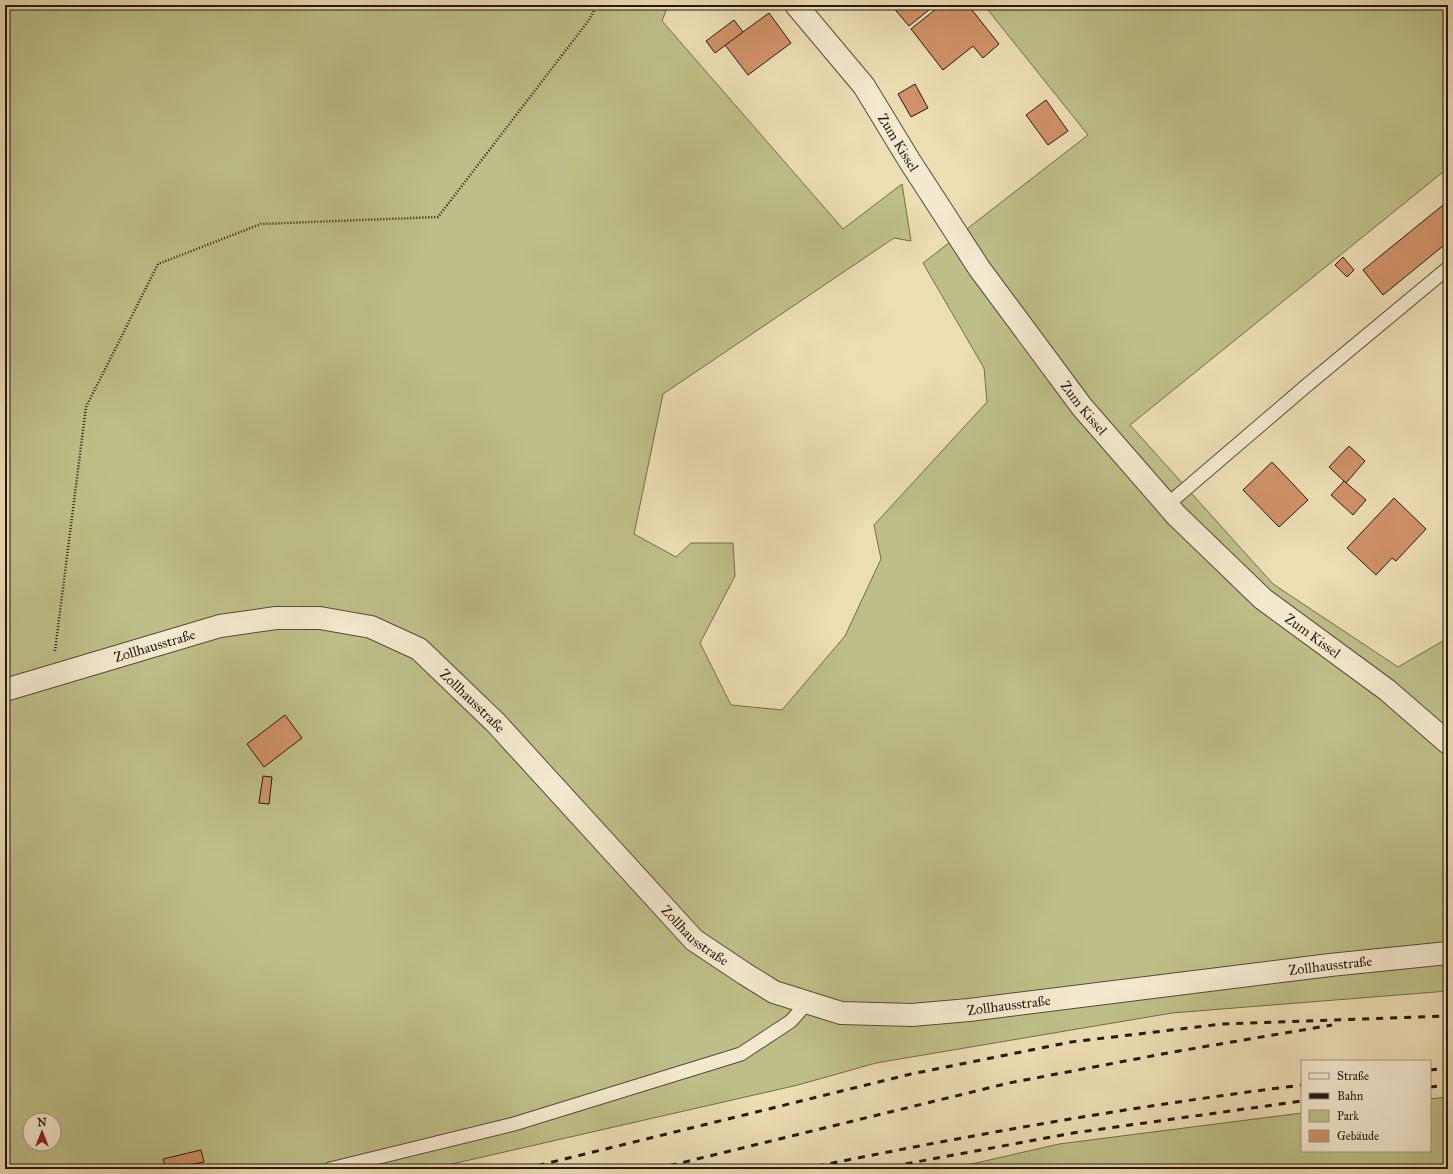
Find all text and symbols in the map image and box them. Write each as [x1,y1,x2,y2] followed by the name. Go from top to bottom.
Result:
[874,111,923,175] street label: Zum Kissel
[1057,378,1111,439] street label: Zum Kissel
[1282,610,1344,662] street label: Zum Kissel
[112,625,197,666] street label: Zollhausstraße
[437,665,509,736] street label: Zollhausstraße
[658,902,732,969] street label: Zollhausstraße
[1288,952,1373,979] street label: Zollhausstraße
[966,991,1052,1019] street label: Zollhausstraße
[1301,1060,1431,1152] legend
[1337,1069,1369,1083] text: Straße
[1337,1089,1364,1103] text: Bahn
[1337,1109,1359,1123] text: Park
[22,1112,62,1152] north arrow
[37,1116,47,1129] text: N
[1337,1129,1379,1143] text: Gebäude

